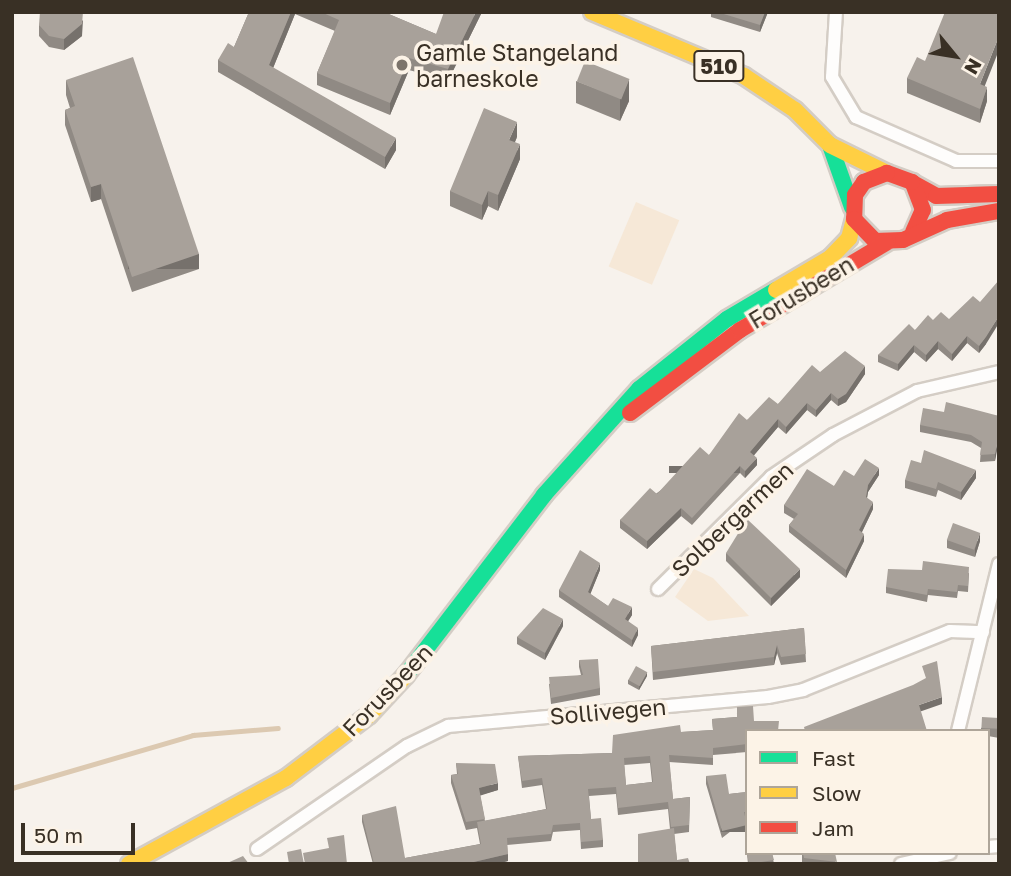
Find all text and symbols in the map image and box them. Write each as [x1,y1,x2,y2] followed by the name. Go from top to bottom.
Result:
[920,21,990,91] north arrow
[416,38,619,92] place label: Gamle Stangeland barneskole
[693,48,745,84] road number: 510
[960,55,987,79] text: N
[394,57,410,73] marker: Gamle Stangeland barneskole
[744,250,858,334] street label: Forusbeen
[666,456,798,582] street label: Solbergarmen
[336,638,438,742] street label: Forusbeen
[549,692,667,730] street label: Sollivegen
[745,729,990,855] legend
[812,745,855,771] text: Fast
[812,780,861,806] text: Slow
[24,810,138,854] scale bar
[812,815,854,841] text: Jam
[34,822,83,848] text: 50 m

